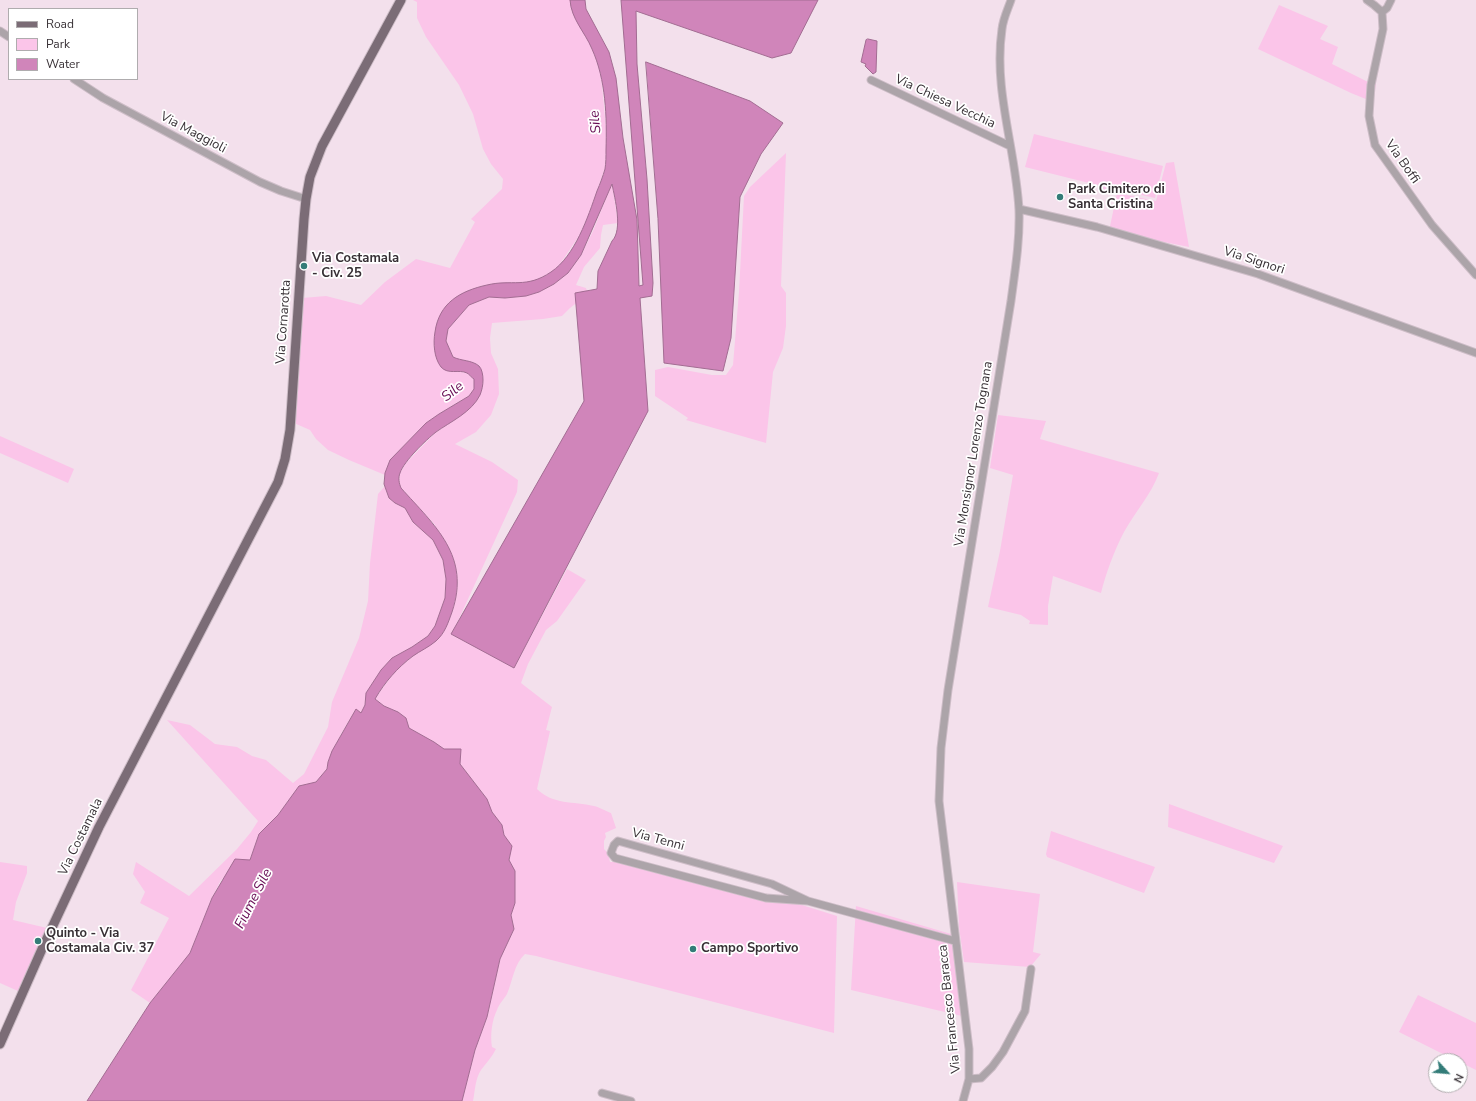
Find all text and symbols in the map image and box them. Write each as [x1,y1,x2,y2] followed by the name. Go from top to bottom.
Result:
[8,8,138,80] legend
[46,16,74,32] text: Road
[46,36,70,52] text: Park
[46,56,80,72] text: Water
[892,72,998,132] street label: Via Chiesa Vecchia
[157,109,229,157] street label: Via Maggioli
[587,110,605,134] water label: Sile
[1381,137,1423,187] street label: Via Boffi
[1068,182,1165,213] place label: Park Cimitero di Santa Cristina
[1055,192,1065,202] marker: Park Cimitero di Santa Cristina
[1222,244,1286,278] street label: Via Signori
[312,251,399,282] place label: Via Costamala - Civ. 25
[299,261,309,271] marker: Via Costamala - Civ. 25
[273,279,295,365] street label: Via Cornarotta
[952,360,996,548] street label: Via Monsignor Lorenzo Tognana
[439,378,467,406] water label: Sile
[56,796,106,878] street label: Via Costamala
[630,826,686,854] street label: Via Tenni
[232,866,276,932] water label: Fiume Sile
[46,926,154,957] place label: Quinto - Via Costamala Civ. 37
[33,936,43,946] marker: Quinto - Via Costamala Civ. 37
[701,941,798,957] place label: Campo Sportivo
[688,944,698,954] marker: Campo Sportivo
[935,944,965,1074] street label: Via Francesco Baracca
[1428,1053,1468,1093] north arrow
[1450,1071,1467,1085] text: N

